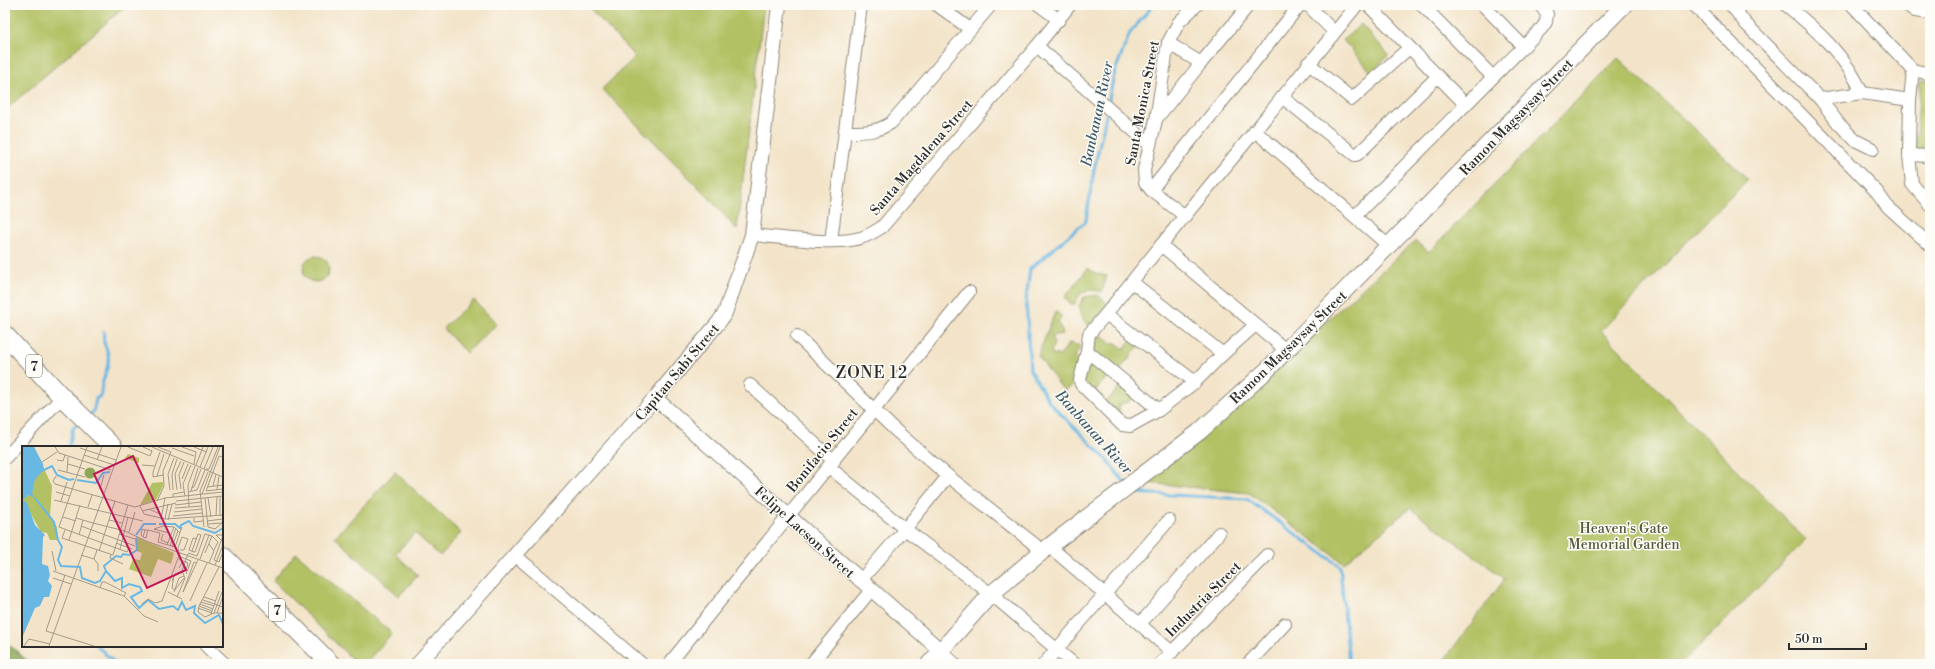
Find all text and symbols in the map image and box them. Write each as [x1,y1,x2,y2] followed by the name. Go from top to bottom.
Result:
[1122,39,1164,167] street label: Santa Monica Street
[1456,55,1577,180] street label: Ramon Magsaysay Street
[1077,59,1118,169] water label: Banbanan River
[866,96,977,219] street label: Santa Magdalena Street
[1226,287,1351,408] street label: Ramon Magsaysay Street
[632,320,724,425] street label: Capitan Sabi Street
[26,355,42,377] road number: 7
[836,363,908,383] district label: ZONE 12
[1050,385,1137,479] water label: Banbanan River
[783,405,862,497] street label: Bonifacio Street
[22,446,223,647] inset map
[750,483,858,583] street label: Felipe Lacson Street
[1568,520,1680,554] park label: Heaven's Gate Memorial Garden
[1162,558,1245,641] street label: Industria Street
[269,599,285,621] road number: 7
[1789,625,1866,651] scale bar
[1795,632,1823,647] text: 50 m

